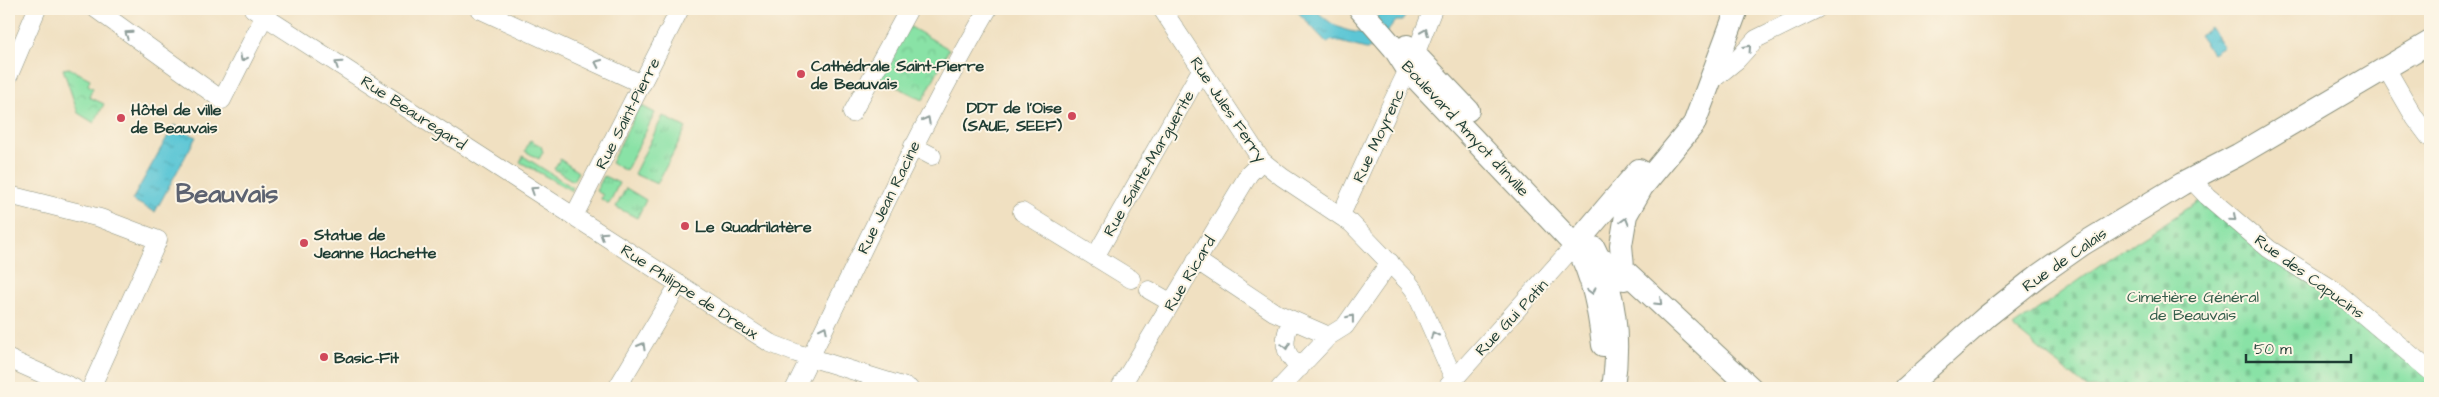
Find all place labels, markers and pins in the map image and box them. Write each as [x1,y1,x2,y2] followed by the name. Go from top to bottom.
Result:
[810,55,984,95] place label: Cathédrale Saint-Pierre de Beauvais
[795,68,807,80] marker: Cathédrale Saint-Pierre de Beauvais
[962,97,1062,137] place label: DDT de l'Oise (SAUE, SEEF)
[130,99,222,139] place label: Hôtel de ville de Beauvais
[1066,110,1078,122] marker: DDT de l'Oise (SAUE, SEEF)
[115,112,127,124] marker: Hôtel de ville de Beauvais
[695,216,812,238] place label: Le Quadrilatère
[679,220,691,232] marker: Le Quadrilatère
[313,224,437,264] place label: Statue de Jeanne Hachette
[298,237,310,249] marker: Statue de Jeanne Hachette
[334,347,400,369] place label: Basic-Fit
[318,351,330,363] marker: Basic-Fit

